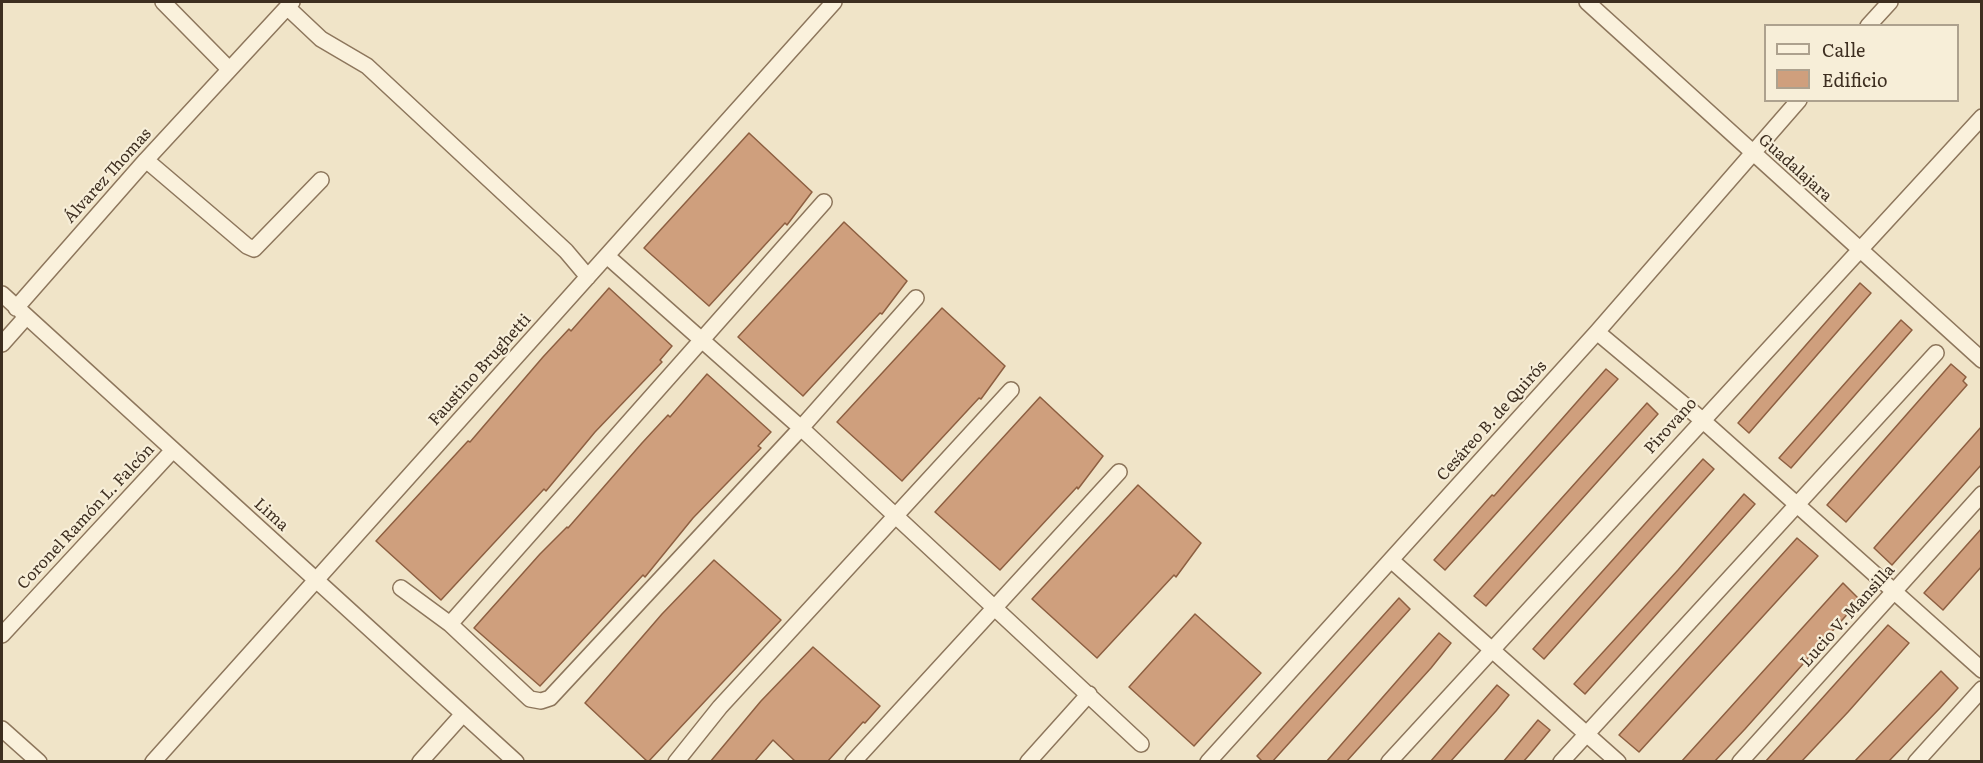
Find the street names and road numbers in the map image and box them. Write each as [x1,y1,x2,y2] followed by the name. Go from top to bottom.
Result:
[60,125,156,227] street label: Álvarez Thomas
[1754,130,1836,206] street label: Guadalajara
[425,310,535,430] street label: Faustino Brughetti
[1433,357,1551,485] street label: Cesáreo B. de Quirós
[1641,394,1701,458] street label: Pirovano
[14,440,158,594] street label: Coronel Ramón L. Falcón
[250,495,292,535] street label: Lima
[1797,561,1899,671] street label: Lucio V. Mansilla

